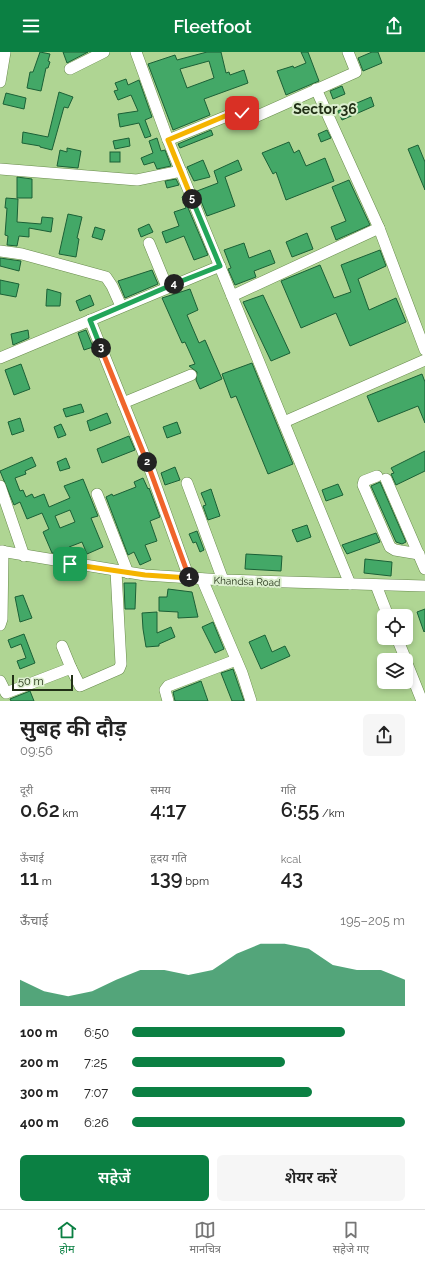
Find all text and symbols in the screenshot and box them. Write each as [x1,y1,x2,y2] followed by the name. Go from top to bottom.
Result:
[20,15,42,37] icon: menu
[383,15,405,37] icon: share
[173,16,252,37] text: Fleetfoot
[225,96,259,130] pin
[293,101,357,117] district label: Sector 36
[231,102,253,124] icon: check
[182,189,202,209] pin: 5
[189,192,195,205] text: 5
[164,274,184,294] pin: 4
[171,277,177,290] text: 4
[91,338,111,358] pin: 3
[98,341,104,354] text: 3
[137,452,157,472] pin: 2
[144,455,150,468] text: 2
[53,547,87,581] pin
[59,553,81,575] icon: arrive
[179,567,199,587] pin: 1
[186,570,192,583] text: 1
[214,575,280,588] street label: Khandsa Road
[377,609,413,689] map controls
[377,609,413,645] button: locate
[377,653,413,689] button: layers
[12,673,73,692] scale bar
[18,675,44,688] text: 50 m
[363,714,405,756] button: share
[20,715,126,741] text: सुबह की दौड़
[20,743,53,758] text: 09:56
[20,784,33,797] text: दूरी
[150,784,171,797] text: समय
[281,784,296,797] text: गति
[20,798,60,822] text: 0.62
[150,798,186,822] text: 4:17
[281,798,319,822] text: 6:55
[60,807,78,820] text: km
[319,807,345,820] text: /km
[20,852,44,865] text: ऊँचाई
[150,852,187,865] text: हृदय गति
[281,853,301,866] text: kcal
[20,866,39,890] text: 11
[150,866,183,890] text: 139
[281,866,303,890] text: 43
[39,875,52,888] text: m
[183,875,209,888] text: bpm
[20,913,48,928] text: ऊँचाई
[340,913,405,928] text: 195–205 m
[20,1025,58,1040] text: 100 m
[84,1025,109,1040] text: 6:50
[20,1055,59,1070] text: 200 m
[84,1055,107,1070] text: 7:25
[20,1085,58,1100] text: 300 m
[84,1085,108,1100] text: 7:07
[20,1115,59,1130] text: 400 m
[84,1115,109,1130] text: 6:26
[20,1155,209,1201] button: सहेजें
[217,1155,405,1201] button: शेयर करें
[56,1219,78,1257] tab: होम
[190,1219,221,1257] tab: मानचित्र
[333,1219,369,1257] tab: सहेजे गए

